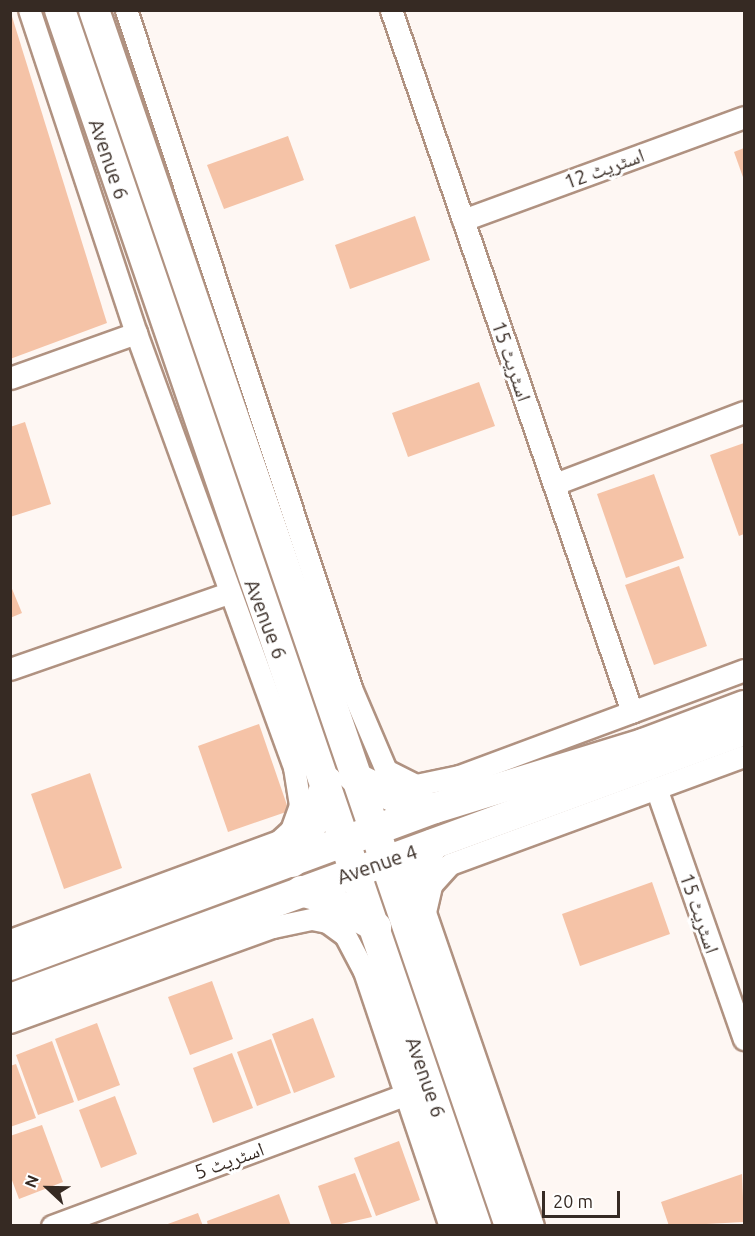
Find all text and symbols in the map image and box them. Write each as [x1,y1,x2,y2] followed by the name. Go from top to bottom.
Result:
[84,116,134,202] street label: Avenue 6
[561,142,647,194] street label: اسٹریٹ 12
[487,318,537,404] street label: اسٹریٹ 15
[240,576,292,662] street label: Avenue 6
[334,839,420,889] street label: Avenue 4
[675,870,725,956] street label: اسٹریٹ 15
[401,1034,451,1120] street label: Avenue 6
[191,1136,267,1184] street label: اسٹریٹ 5
[18,1158,78,1218] north arrow
[21,1172,42,1190] text: N
[545,1179,623,1217] scale bar
[553,1191,593,1211] text: 20 m

